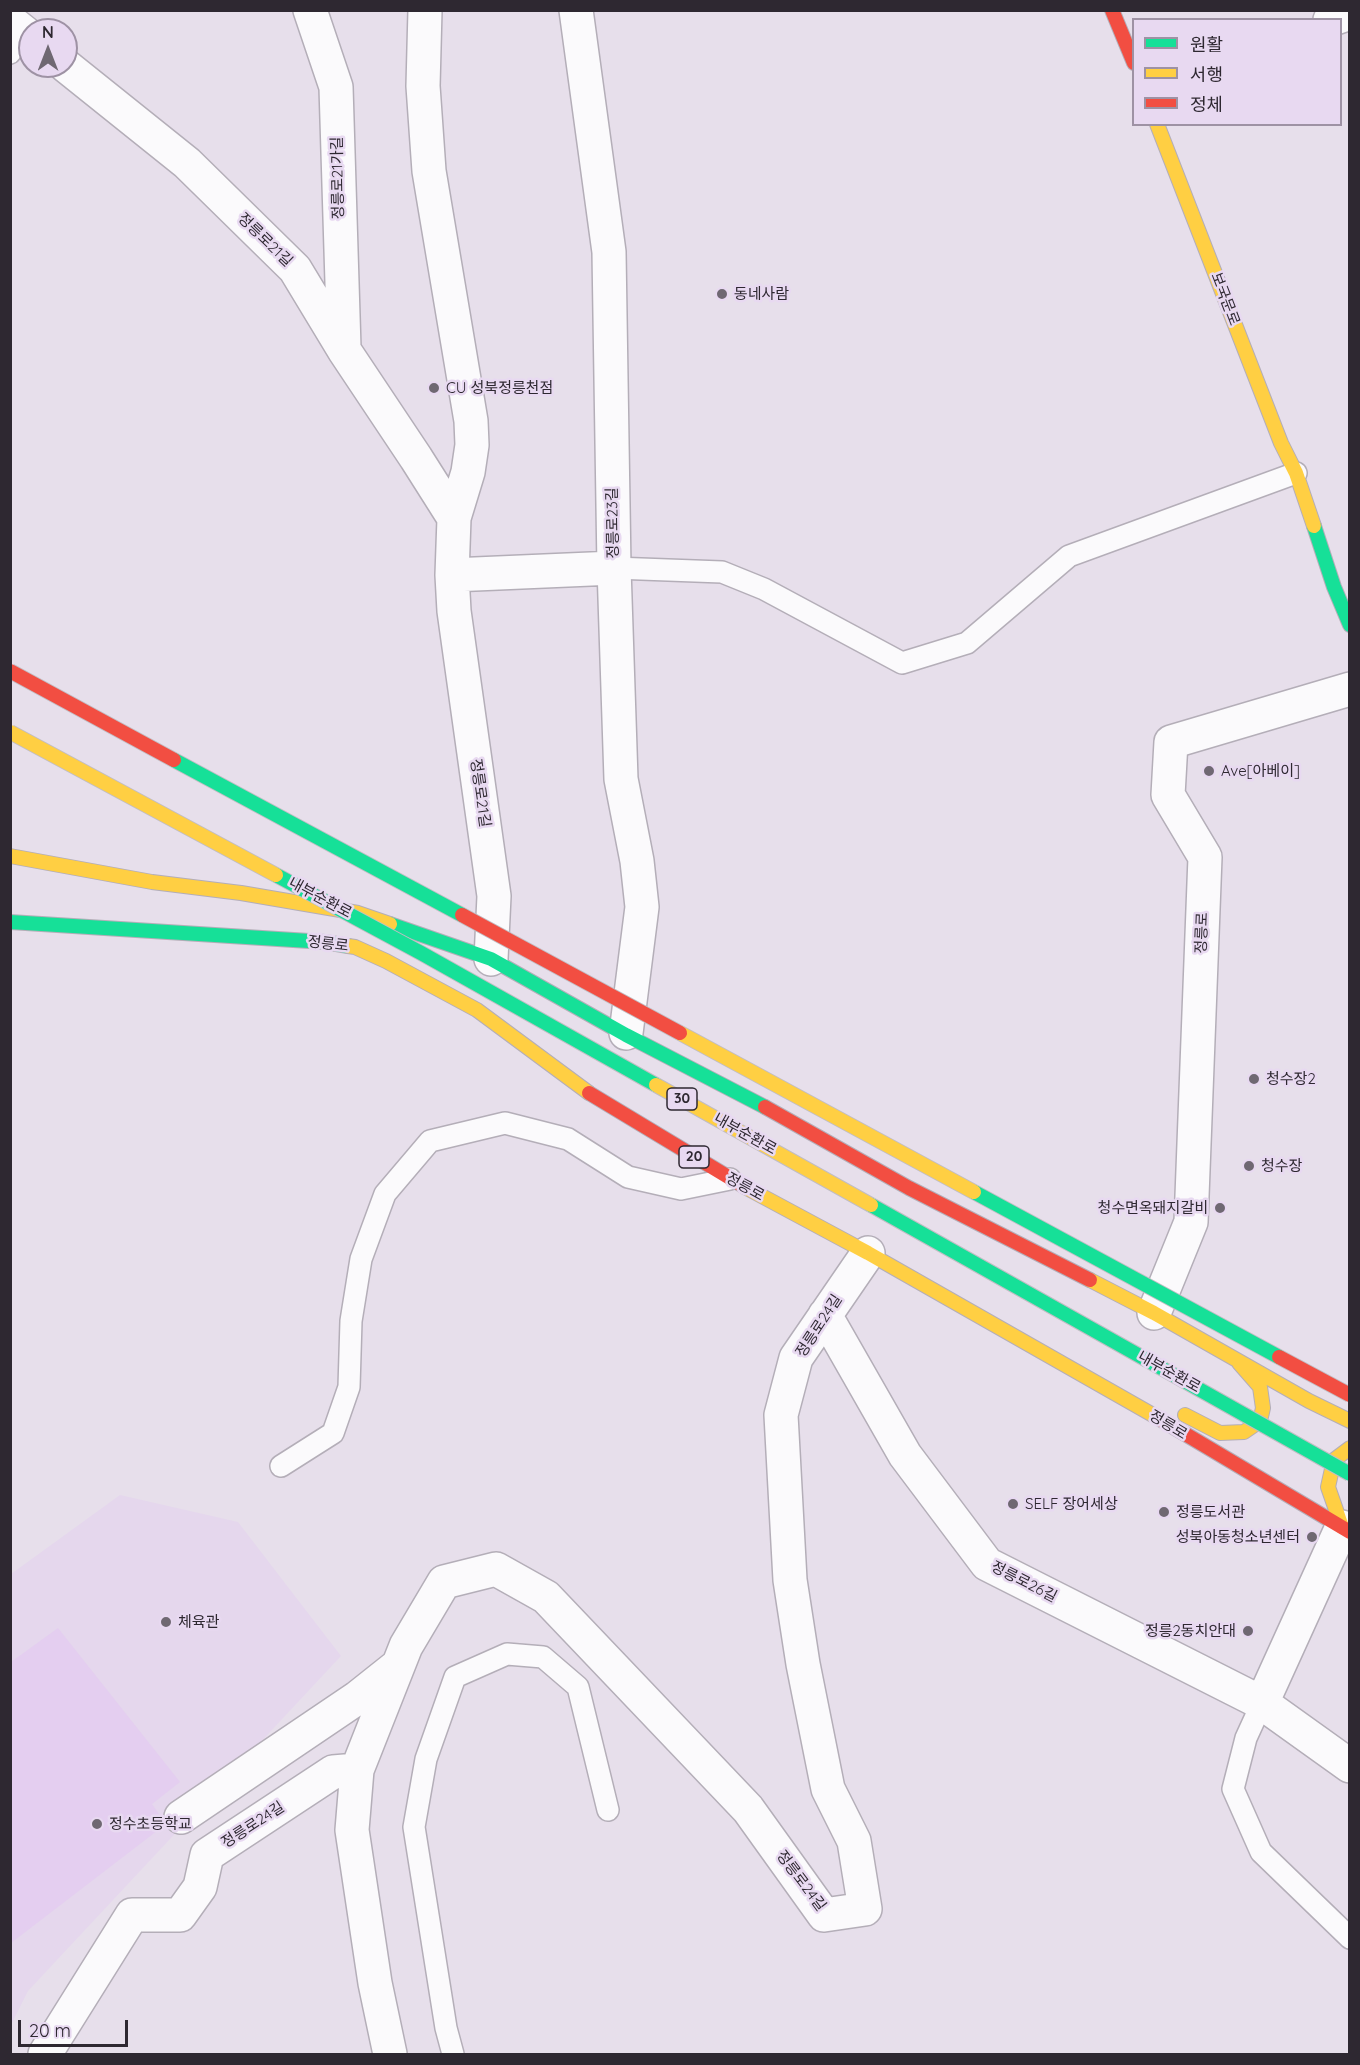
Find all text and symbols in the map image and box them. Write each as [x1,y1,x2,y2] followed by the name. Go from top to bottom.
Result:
[18,18,78,78] north arrow
[1132,18,1342,126] legend
[42,22,54,42] text: N
[1190,33,1223,56] text: 원활
[1190,63,1223,86] text: 서행
[1190,93,1223,116] text: 정체
[328,136,348,220] street label: 정릉로21가길
[234,210,296,270] street label: 정릉로21길
[1207,270,1243,328] street label: 보국문로
[734,285,789,303] place label: 동네사람
[715,287,729,301] marker: 동네사람
[446,379,553,397] place label: CU 성북정릉천점
[427,381,441,395] marker: CU 성북정릉천점
[603,487,623,559] street label: 정릉로23길
[466,758,494,828] street label: 정릉로21길
[1221,762,1300,780] place label: Ave[아베이]
[1202,764,1216,778] marker: Ave[아베이]
[285,874,355,922] street label: 내부순환로
[1192,912,1212,954] street label: 정릉로
[306,933,350,955] street label: 정릉로
[1266,1070,1316,1088] place label: 청수장2
[1247,1072,1261,1086] marker: 청수장2
[667,1088,697,1110] road number: 30
[710,1109,780,1159] street label: 내부순환로
[679,1146,709,1168] road number: 20
[1261,1157,1302,1175] place label: 청수장
[1242,1159,1256,1173] marker: 청수장
[723,1169,767,1205] street label: 정릉로
[1098,1199,1208,1217] place label: 청수면옥돼지갈비
[1213,1201,1227,1215] marker: 청수면옥돼지갈비
[792,1291,846,1361] street label: 정릉로24길
[1134,1347,1204,1397] street label: 내부순환로
[1146,1407,1190,1443] street label: 정릉로
[1025,1495,1118,1513] place label: SELF 장어세상
[1006,1497,1020,1511] marker: SELF 장어세상
[1176,1503,1245,1521] place label: 정릉도서관
[1157,1505,1171,1519] marker: 정릉도서관
[1176,1528,1300,1546] place label: 성북아동청소년센터
[1305,1530,1319,1544] marker: 성북아동청소년센터
[988,1558,1060,1606] street label: 정릉로26길
[178,1613,219,1631] place label: 체육관
[159,1615,173,1629] marker: 체육관
[1145,1622,1236,1640] place label: 정릉2동치안대
[1241,1624,1255,1638] marker: 정릉2동치안대
[218,1798,288,1852] street label: 정릉로24길
[109,1815,192,1833] place label: 정수초등학교
[90,1817,104,1831] marker: 정수초등학교
[772,1847,830,1915] street label: 정릉로24길
[21,2008,130,2046] scale bar
[29,2019,71,2042] text: 20 m

